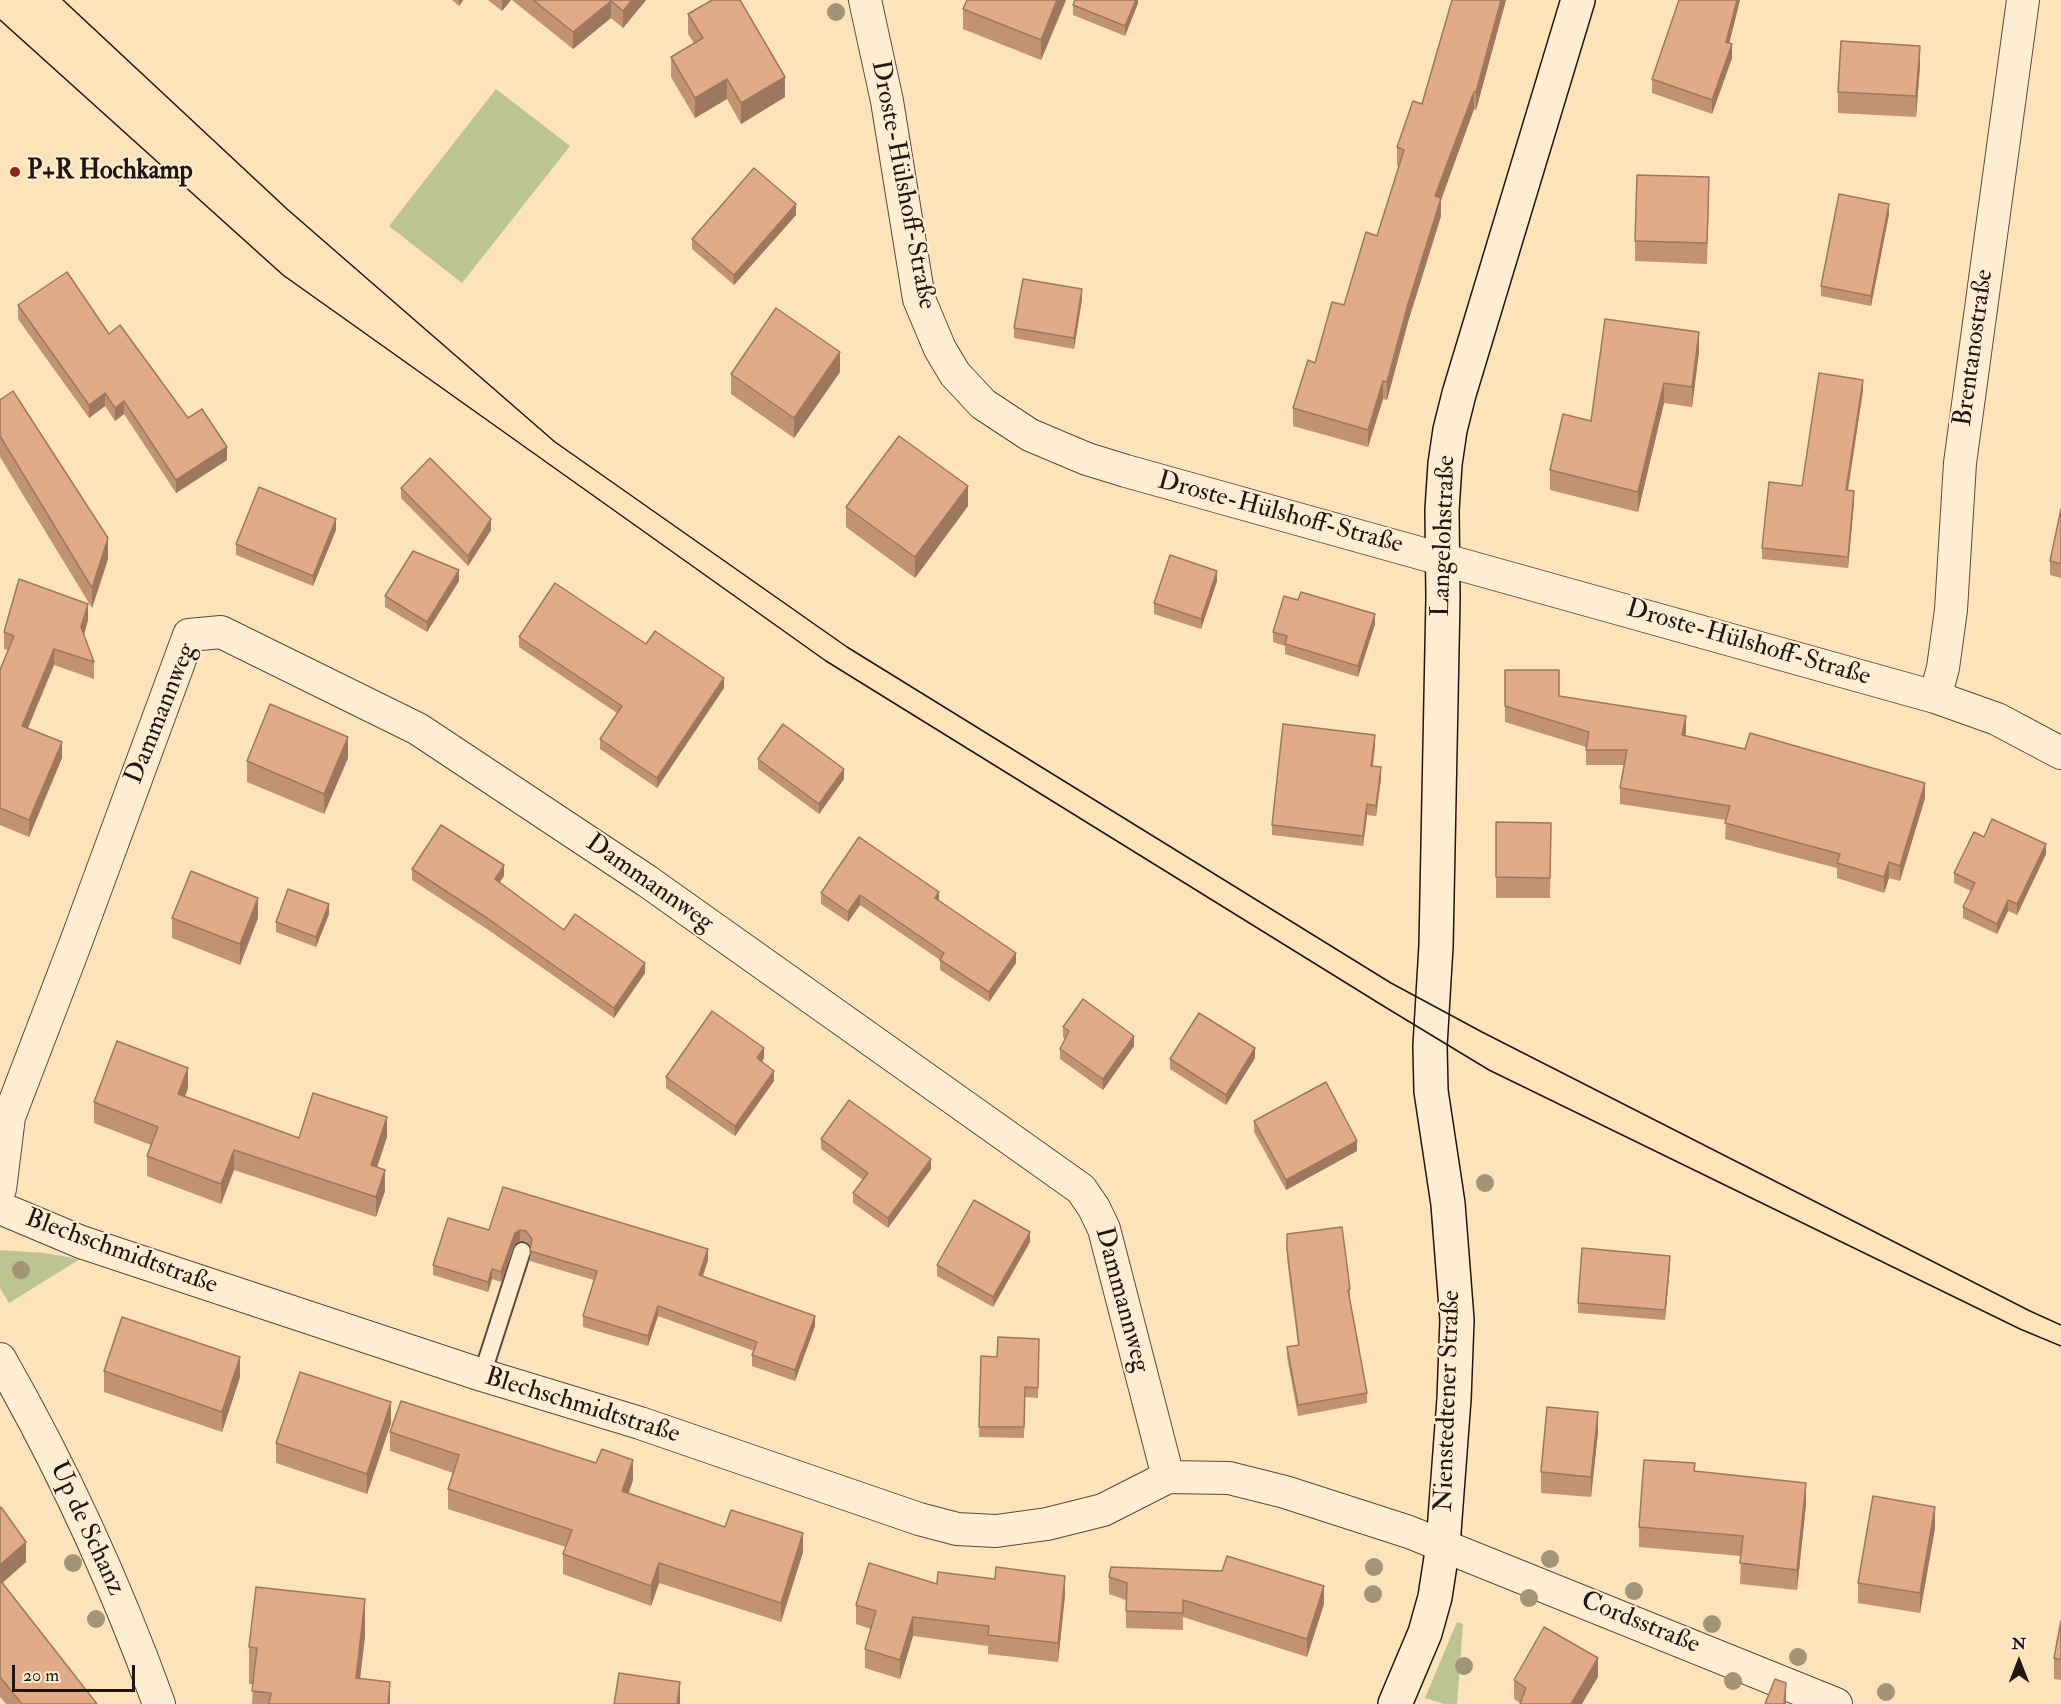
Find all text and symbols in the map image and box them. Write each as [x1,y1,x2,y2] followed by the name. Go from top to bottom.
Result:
[863,58,941,312] street label: Droste-Hülshoff-Straße
[27,156,193,188] place label: P+R Hochkamp
[8,165,22,179] marker: P+R Hochkamp
[1949,267,2001,429] street label: Brentanostraße
[1427,455,1463,617] street label: Langelohstraße
[1154,466,1406,562] street label: Droste-Hülshoff-Straße
[1622,594,1874,694] street label: Droste-Hülshoff-Straße
[120,639,204,789] street label: Dammannweg
[579,829,719,939] street label: Dammannweg
[21,1204,221,1302] street label: Blechschmidtstraße
[1087,1224,1155,1376] street label: Dammannweg
[1430,1290,1468,1512] street label: Nienstedtener Straße
[481,1363,683,1451] street label: Blechschmidtstraße
[41,1457,131,1601] street label: Up de Schanz
[1576,1586,1704,1662] street label: Cordsstraße
[1989,1632,2049,1692] north arrow
[2012,1634,2026,1654] text: N
[15,1653,138,1691] scale bar
[23,1664,59,1687] text: 20 m

